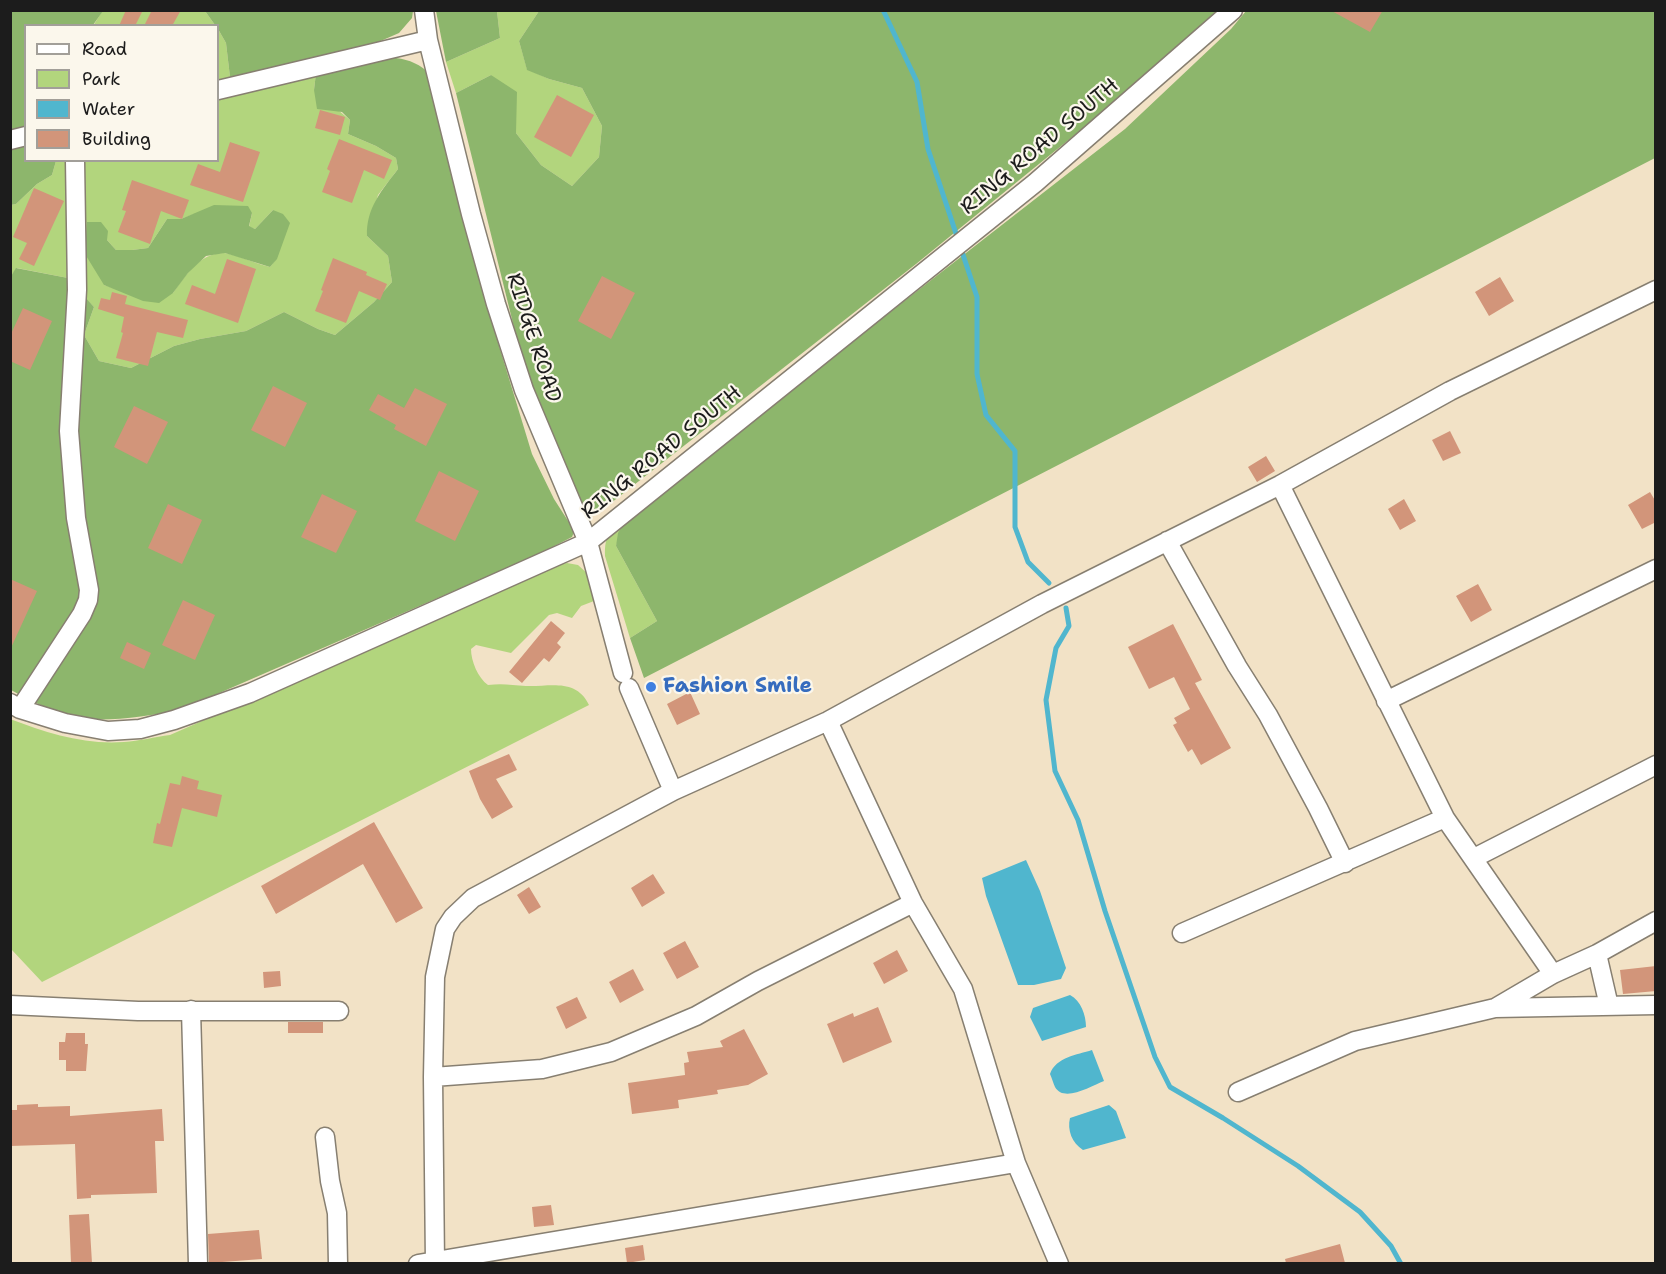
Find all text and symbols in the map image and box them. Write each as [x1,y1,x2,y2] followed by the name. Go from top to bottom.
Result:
[24,24,219,162] legend
[82,37,127,61] text: Road
[82,67,121,91] text: Park
[956,74,1124,220] street label: RING ROAD SOUTH
[82,97,135,121] text: Water
[82,127,151,151] text: Building
[500,270,566,406] street label: RIDGE ROAD
[577,381,747,525] street label: RING ROAD SOUTH
[663,674,812,700] place label: Fashion Smile
[644,680,658,694] marker: Fashion Smile

